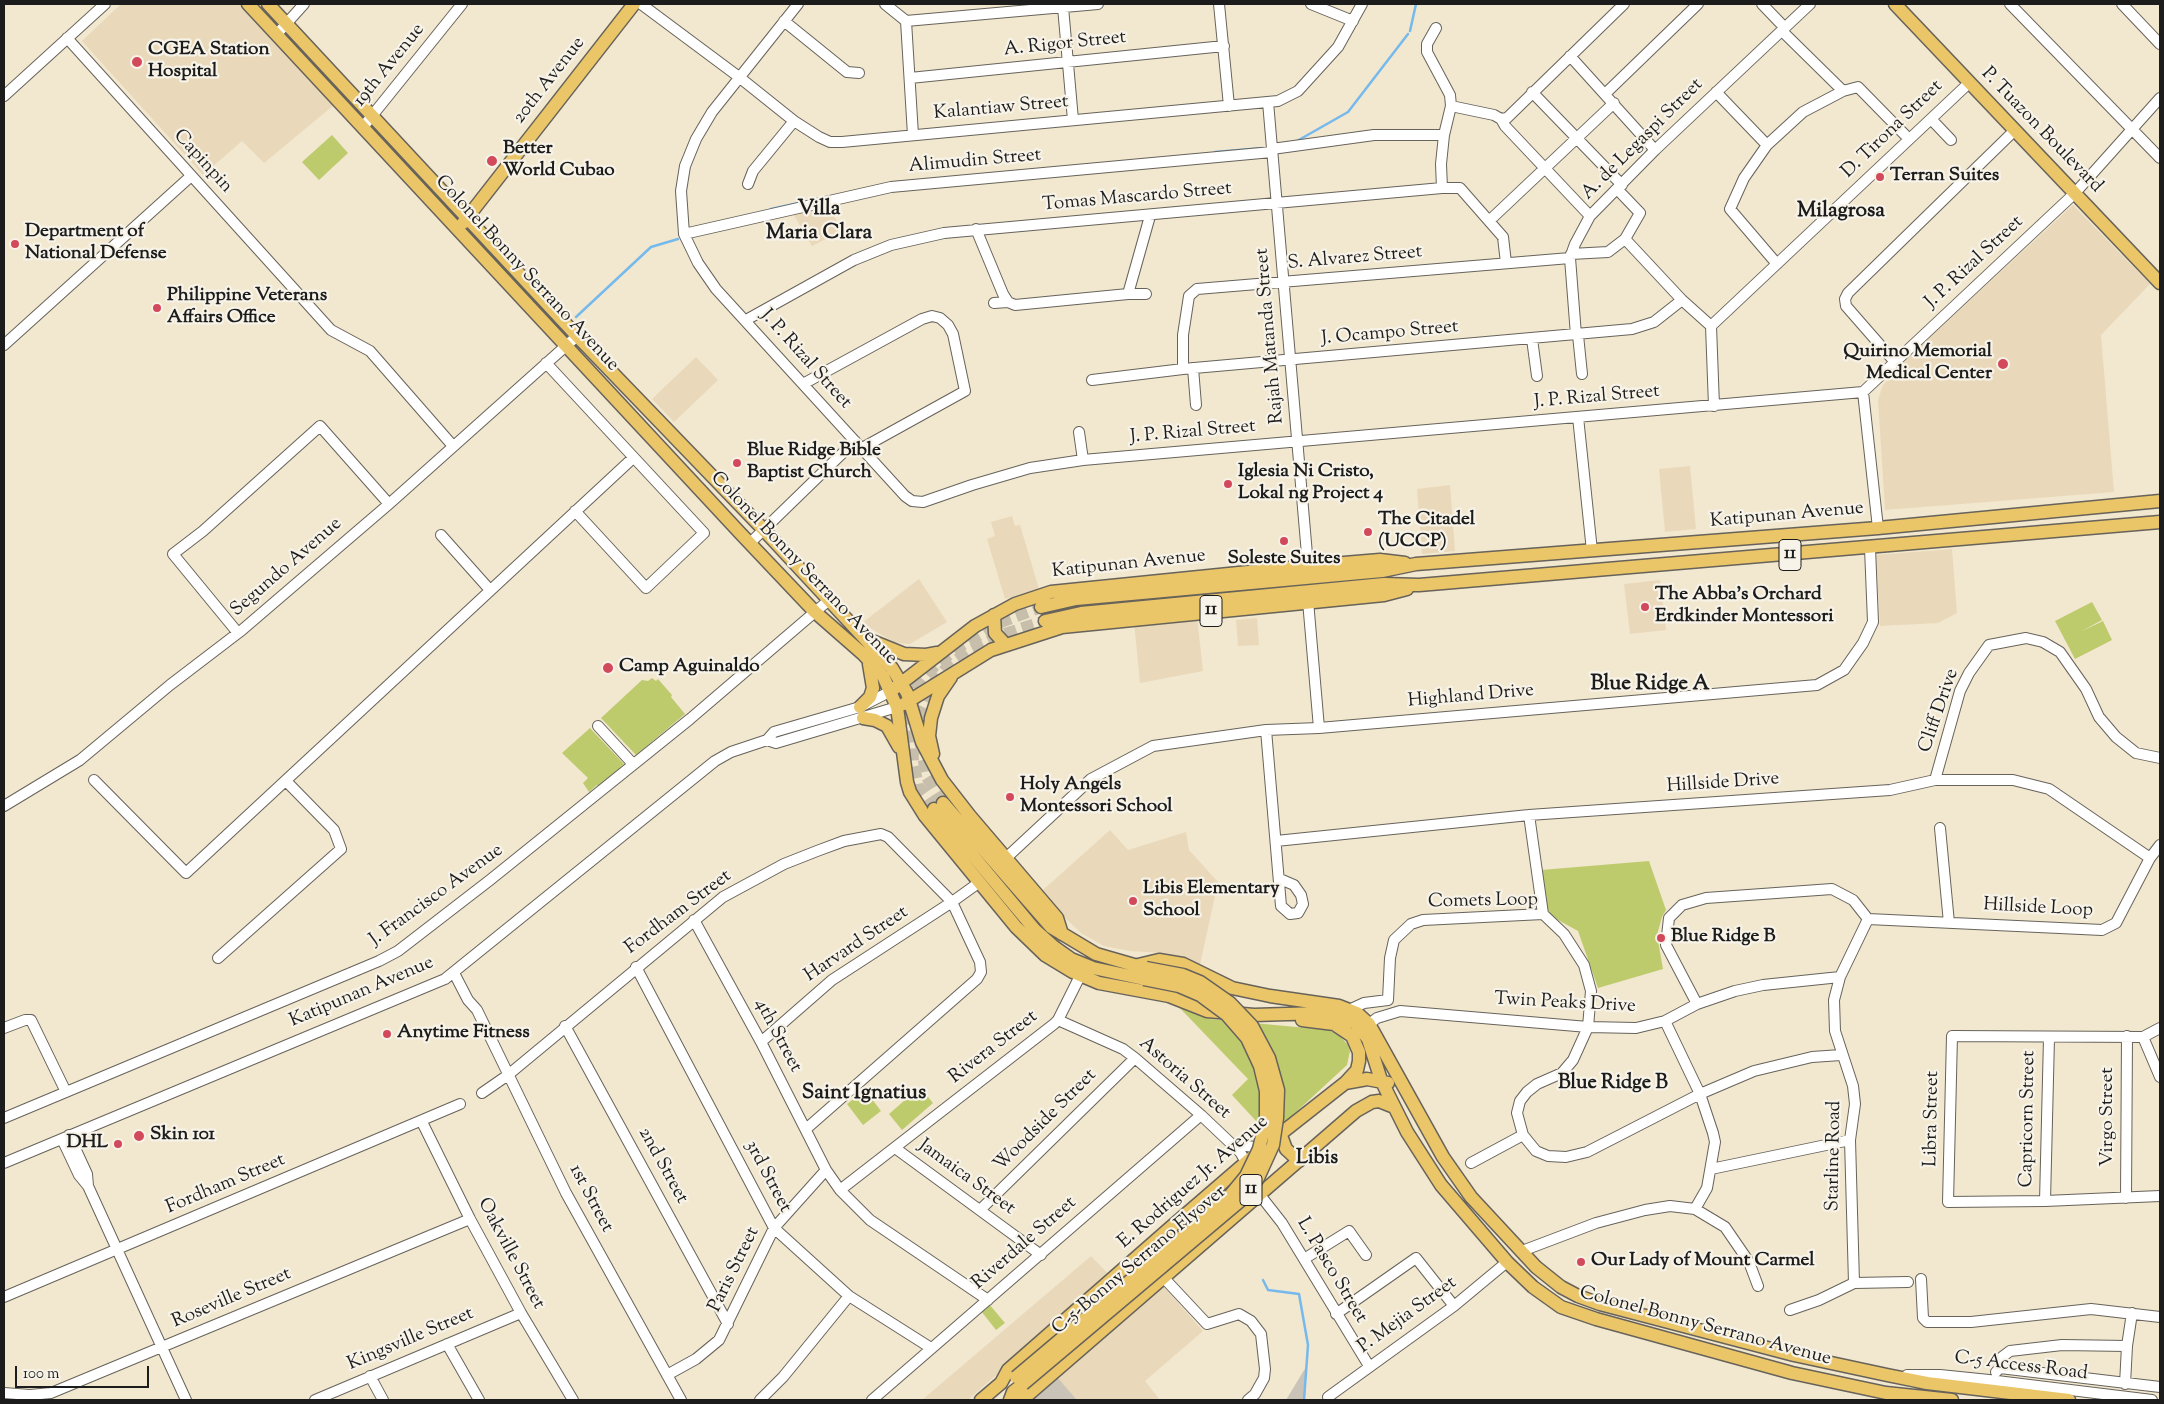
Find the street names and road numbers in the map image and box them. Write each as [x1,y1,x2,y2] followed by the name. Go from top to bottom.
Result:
[349,20,431,112] street label: 19th Avenue
[1003,27,1127,63] street label: A. Rigor Street
[509,33,591,129] street label: 20th Avenue
[1975,63,2107,199] street label: P. Tuazon Boulevard
[1577,74,1709,206] street label: A. de Legaspi Street
[1838,76,1948,184] street label: D. Tirona Street
[933,92,1069,126] street label: Kalantiaw Street
[168,125,236,199] street label: Capinpin
[908,145,1042,179] street label: Alimudin Street
[429,171,623,377] street label: Colonel Bonny Serrano Avenue
[1041,178,1233,218] street label: Tomas Mascardo Street
[1921,212,2029,314] street label: J. P. Rizal Street
[1287,242,1423,276] street label: S. Alvarez Street
[1252,247,1290,425] street label: Rajah Matanda Street
[754,306,856,414] street label: J. P. Rizal Street
[1321,317,1459,351] street label: J. Ocampo Street
[1533,381,1661,415] street label: J. P. Rizal Street
[1129,416,1257,450] street label: J. P. Rizal Street
[705,468,901,670] street label: Colonel Bonny Serrano Avenue
[1709,498,1865,534] street label: Katipunan Avenue
[227,514,347,622] street label: Segundo Avenue
[1779,540,1801,570] road number: 11
[1051,546,1207,584] street label: Katipunan Avenue
[1200,596,1222,626] road number: 11
[1915,666,1965,756] street label: Cliff Drive
[1407,680,1535,714] street label: Highland Drive
[1666,769,1780,799] street label: Hillside Drive
[366,840,508,952] street label: J. Francisco Avenue
[621,866,737,960] street label: Fordham Street
[1428,890,1538,914] street label: Comets Loop
[1983,895,2093,923] street label: Hillside Loop
[801,902,913,988] street label: Harvard Street
[287,952,437,1034] street label: Katipunan Avenue
[1494,989,1636,1019] street label: Twin Peaks Drive
[748,995,806,1077] street label: 4th Street
[945,1006,1043,1090] street label: Rivera Street
[1133,1033,1235,1125] street label: Astoria Street
[2016,1050,2042,1188] street label: Capricorn Street
[990,1065,1102,1177] street label: Woodside Street
[2098,1067,2120,1167] street label: Virgo Street
[1921,1071,1945,1167] street label: Libra Street
[1823,1100,1847,1212] street label: Starline Road
[1114,1111,1274,1255] street label: E. Rodriguez Jr. Avenue
[632,1124,692,1208] street label: 2nd Street
[913,1135,1019,1221] street label: Jamaica Street
[739,1137,795,1217] street label: 3rd Street
[163,1150,289,1220] street label: Fordham Street
[563,1161,617,1237] street label: 1st Street
[1240,1174,1262,1206] road number: 11
[1048,1181,1232,1341] street label: C-5-Bonny Serrano Flyover
[968,1192,1082,1296] street label: Riverdale Street
[471,1194,549,1314] street label: Oakville Street
[1291,1214,1371,1328] street label: L. Pasco Street
[705,1224,765,1316] street label: Paris Street
[169,1264,295,1334] street label: Roseville Street
[1354,1272,1462,1360] street label: P. Mejia Street
[1577,1282,1833,1372] street label: Colonel Bonny Serrano Avenue
[345,1303,477,1377] street label: Kingsville Street
[1953,1348,2089,1386] street label: C-5 Access Road

